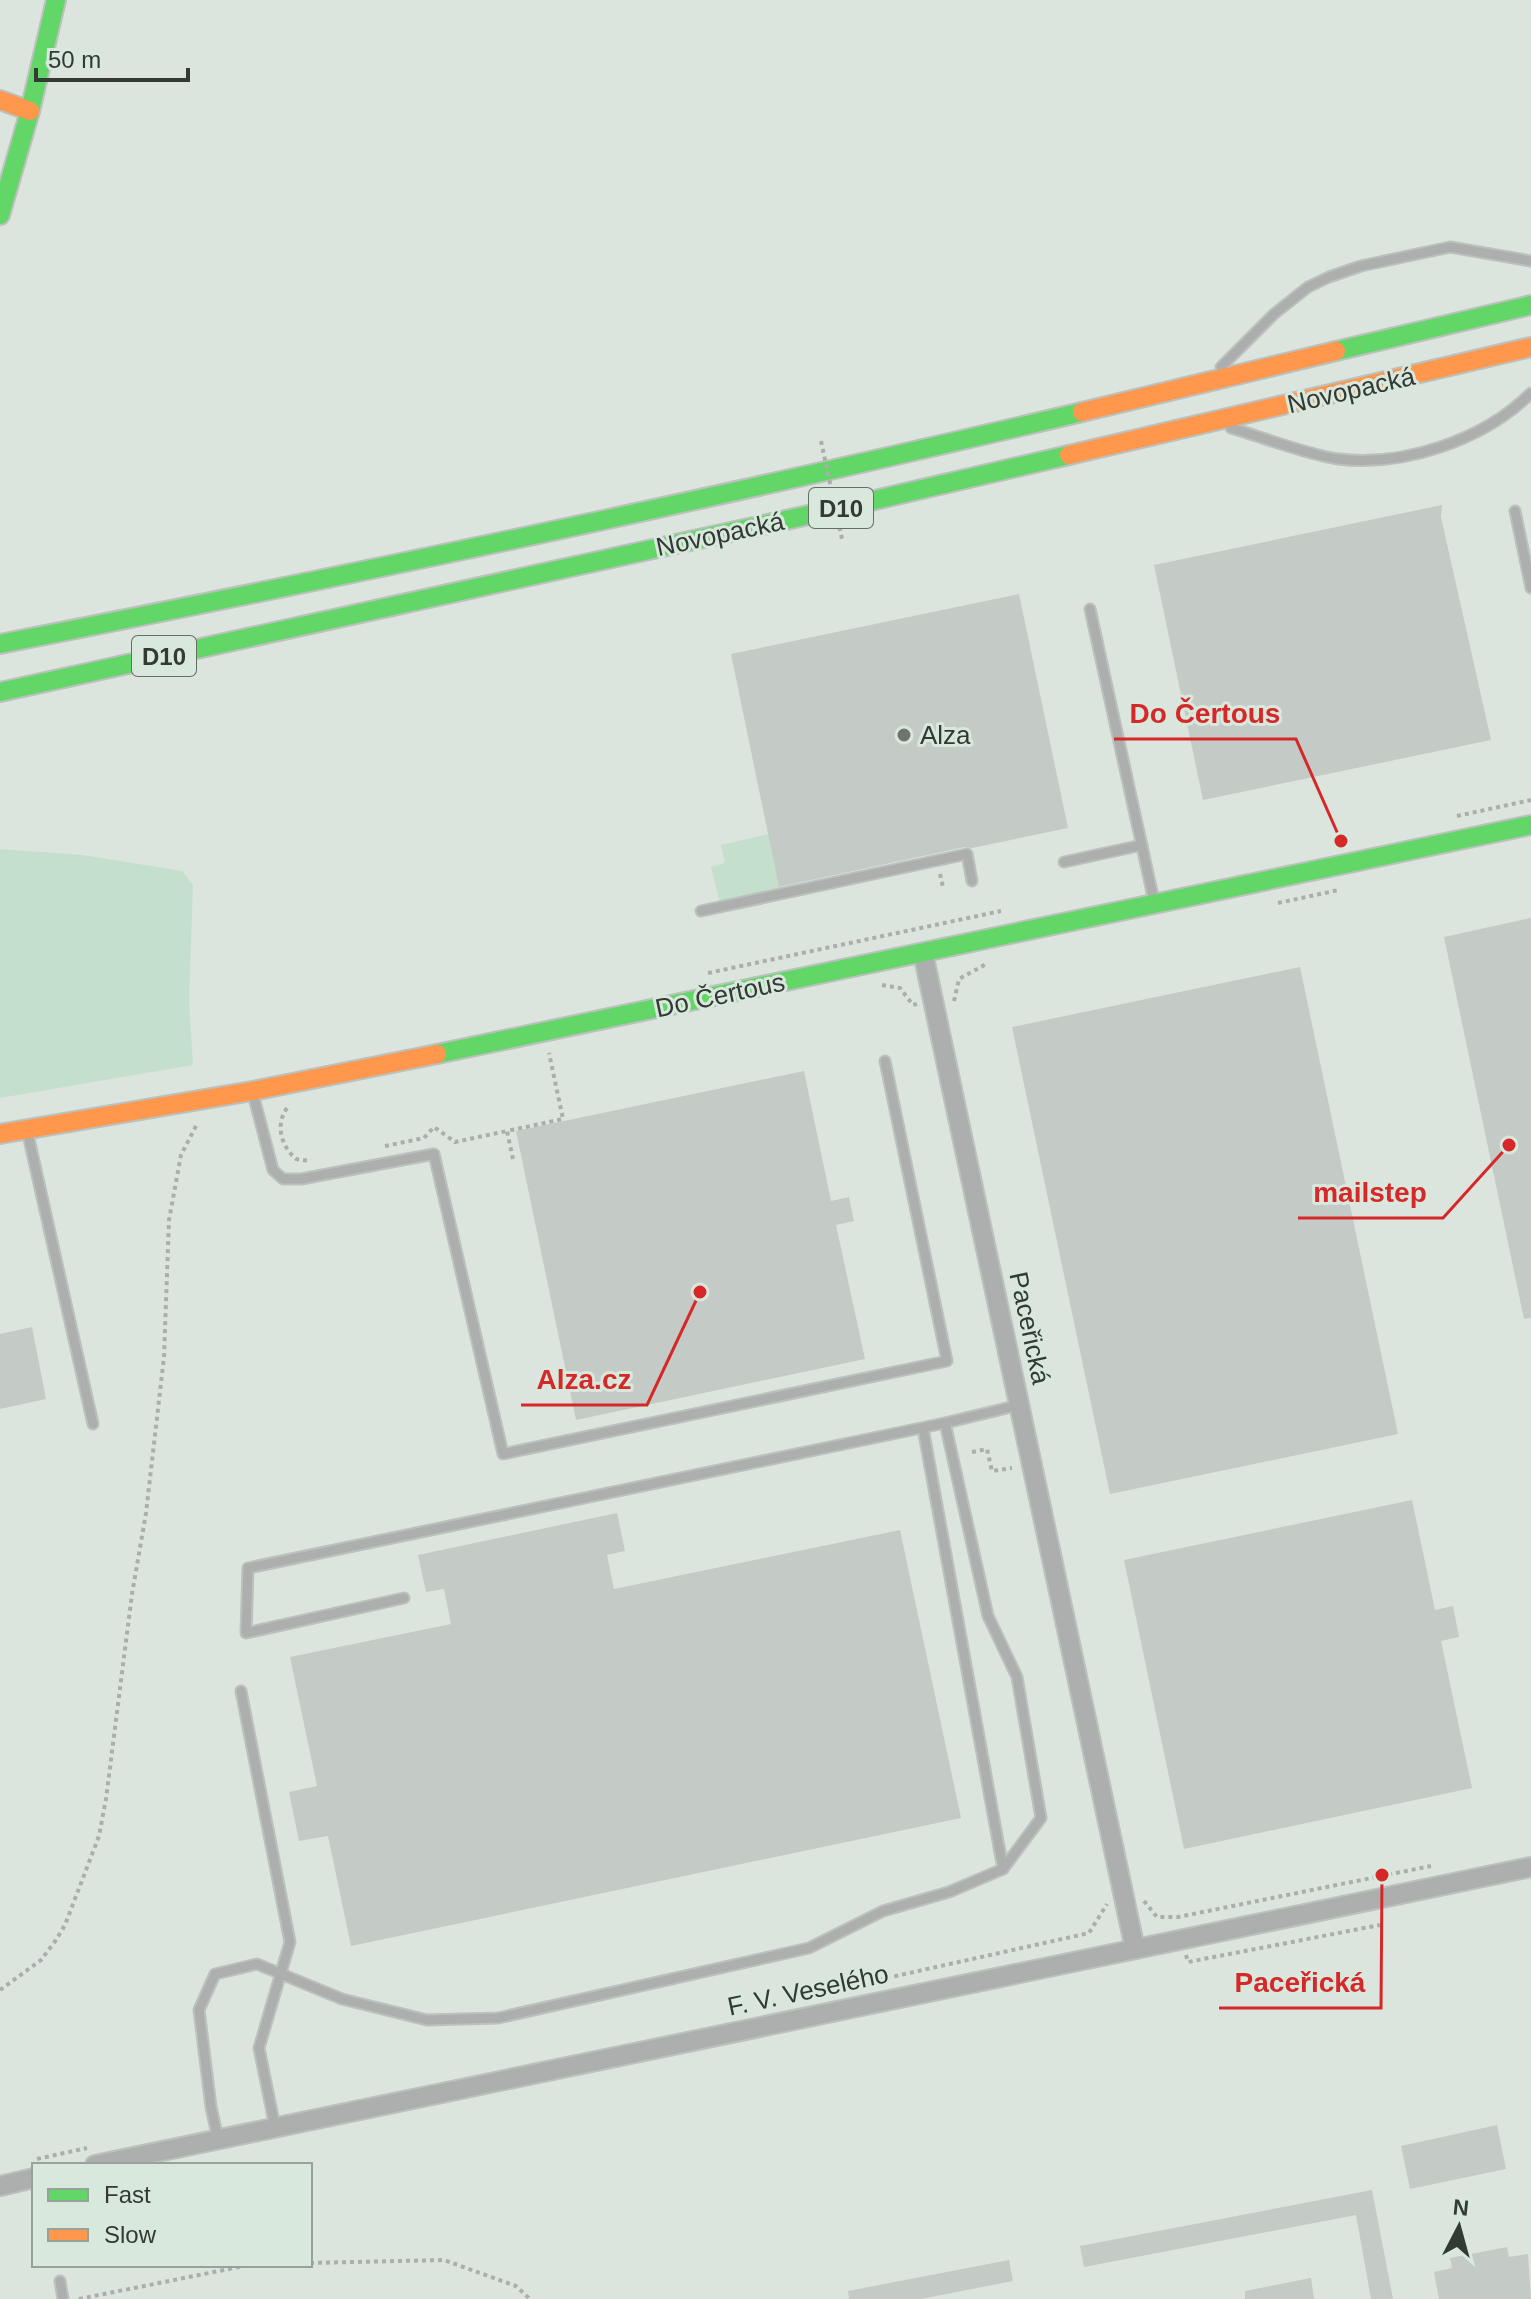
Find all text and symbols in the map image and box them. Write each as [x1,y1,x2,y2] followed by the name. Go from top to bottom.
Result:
[36,32,188,82] scale bar
[48,46,101,73] text: 50 m
[1284,361,1418,419] street label: Novopacká
[809,488,873,528] road number: D10
[653,506,787,562] street label: Novopacká
[132,636,196,676] road number: D10
[1114,687,1296,739] callout: Do Čertous
[1130,697,1280,729] text: Do Čertous
[920,720,971,750] place label: Alza
[895,726,913,744] marker: Alza
[653,967,787,1023] street label: Do Čertous
[1298,1166,1443,1218] callout: mailstep
[1313,1177,1427,1208] text: mailstep
[1003,1269,1057,1387] street label: Paceřická
[521,1353,647,1405] callout: Alza.cz
[537,1364,631,1395] text: Alza.cz
[1219,1956,1381,2008] callout: Paceřická
[725,1958,891,2022] street label: F. V. Veselého
[1235,1967,1366,1998] text: Paceřická
[32,2163,312,2267] legend
[104,2181,151,2208] text: Fast
[1419,2187,1499,2267] north arrow
[1452,2194,1470,2221] text: N
[104,2221,157,2248] text: Slow

